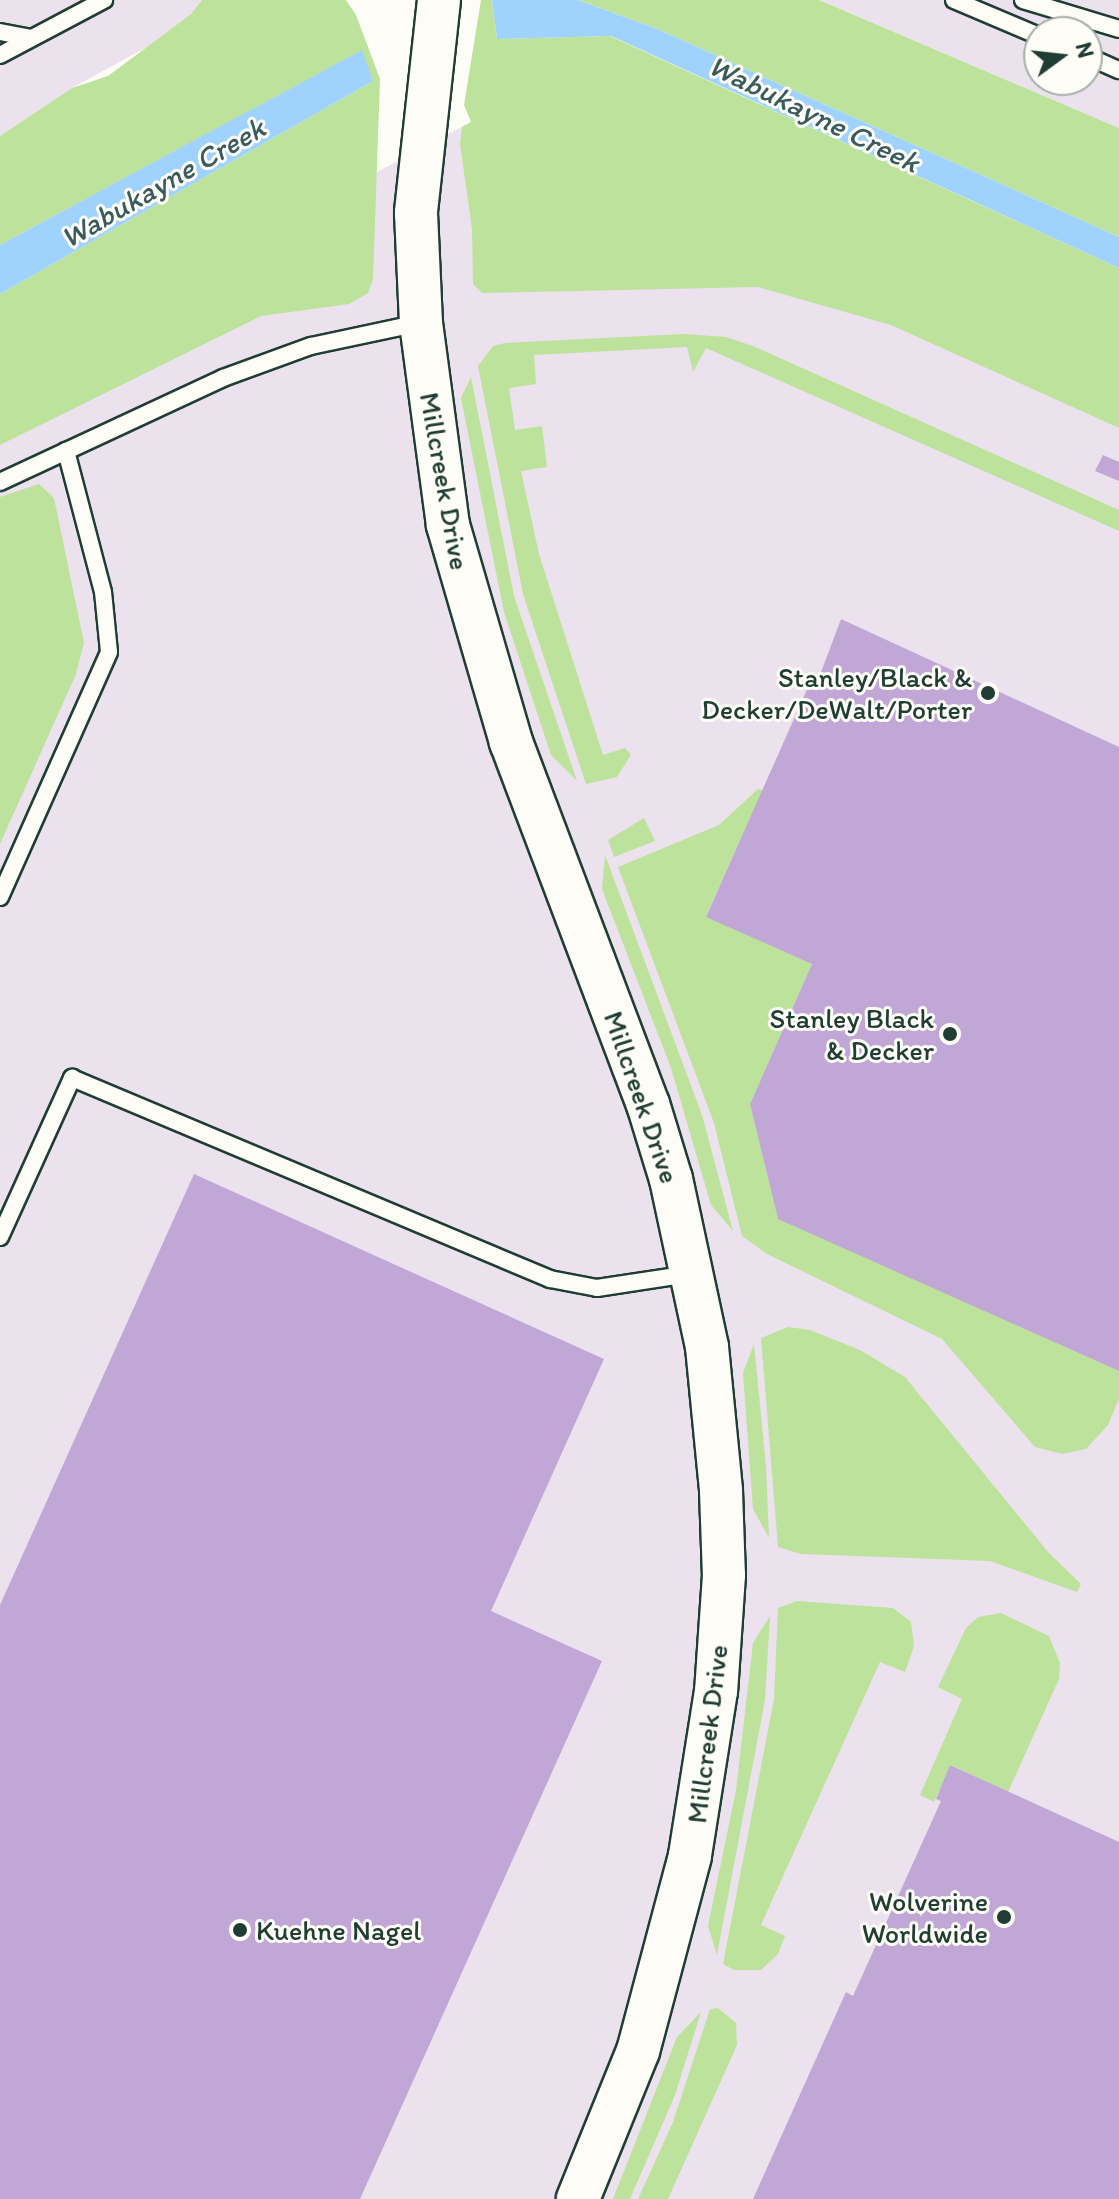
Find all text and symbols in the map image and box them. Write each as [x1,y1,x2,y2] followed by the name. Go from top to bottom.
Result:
[1023,16,1103,96] north arrow
[1070,39,1100,61] text: N
[703,47,925,181] water label: Wabukayne Creek
[54,110,272,256] water label: Wabukayne Creek
[413,390,477,572] street label: Millcreek Drive
[701,660,972,726] place label: Stanley/Black & Decker/DeWalt/Porter
[979,684,997,702] marker: Stanley/Black & Decker/DeWalt/Porter
[770,1001,934,1067] place label: Stanley Black & Decker
[597,1007,687,1187] street label: Millcreek Drive
[941,1025,959,1043] marker: Stanley Black & Decker
[679,1643,735,1825] street label: Millcreek Drive
[862,1884,988,1950] place label: Wolverine Worldwide
[995,1908,1013,1926] marker: Wolverine Worldwide
[256,1913,421,1947] place label: Kuehne Nagel
[231,1921,249,1939] marker: Kuehne Nagel

